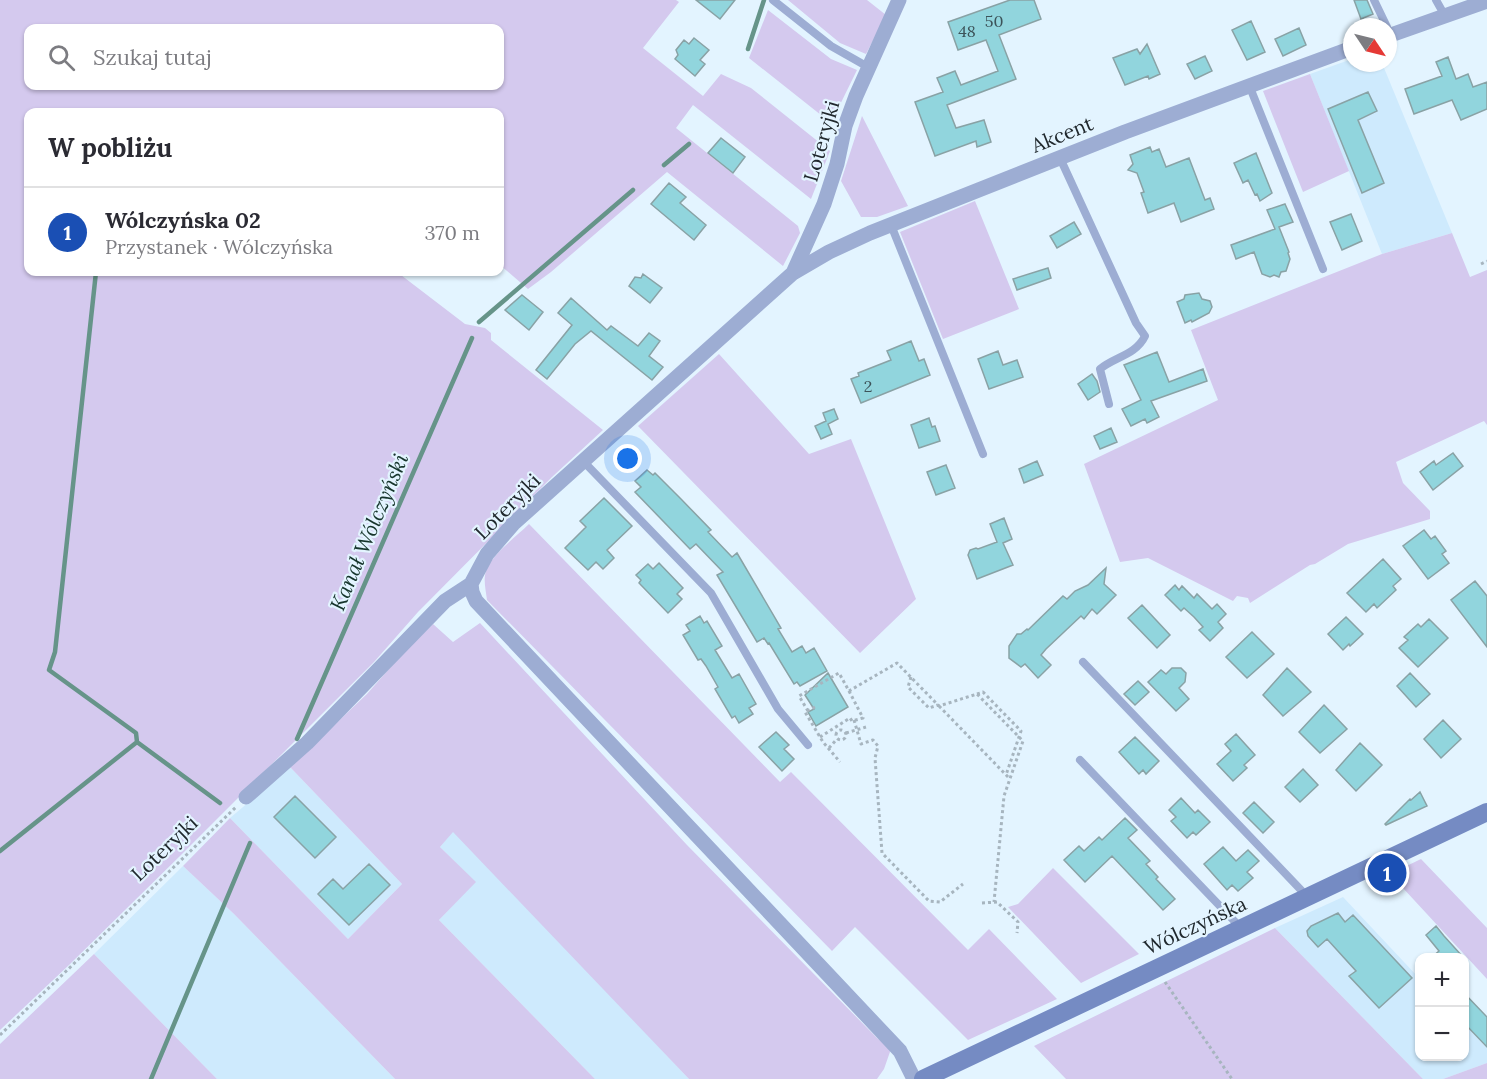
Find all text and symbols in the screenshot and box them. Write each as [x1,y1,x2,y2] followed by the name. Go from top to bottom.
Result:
[985,11,1003,31] house number: 50
[1343,18,1397,72] north arrow
[958,21,976,41] house number: 48
[24,24,504,90] search box
[45,41,78,74] icon: search
[93,43,212,71] text: Szukaj tutaj
[798,98,844,184] street label: Loteryjki
[1027,110,1097,158] street label: Akcent
[48,131,172,164] text: W pobliżu
[105,206,261,234] text: Wólczyńska 02
[63,220,72,245] text: 1
[425,220,480,245] text: 370 m
[105,234,333,259] text: Przystanek · Wólczyńska
[864,376,872,396] house number: 2
[613,444,642,473] your location
[324,449,414,615] water label: Kanał Wólczyński
[469,468,545,544] street label: Loteryjki
[125,810,203,886] street label: Loteryjki
[1368,850,1406,896] pin: 1
[1140,890,1250,960] street label: Wólczyńska
[1415,953,1469,1061] map controls
[1415,953,1469,1007] button: +
[1415,1007,1469,1061] button: −

